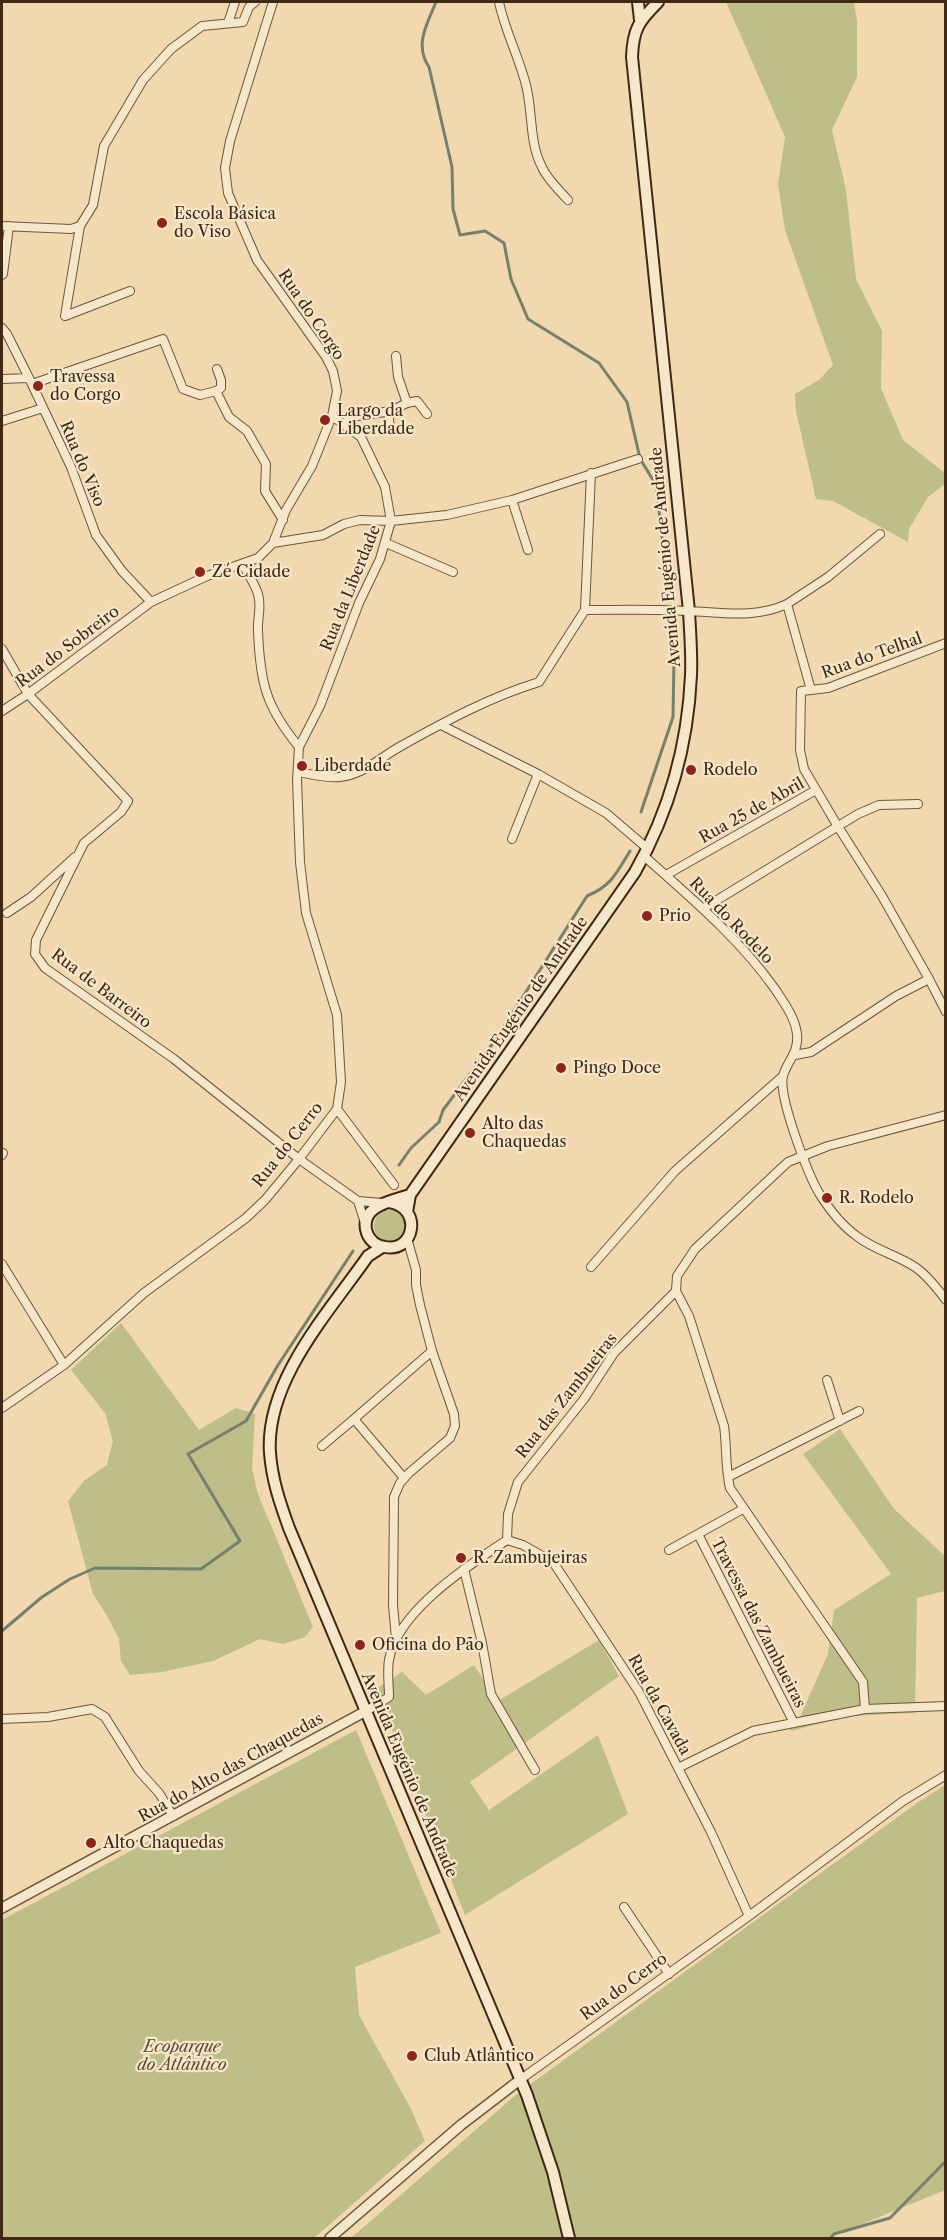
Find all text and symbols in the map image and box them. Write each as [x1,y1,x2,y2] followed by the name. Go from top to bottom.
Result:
[174,204,276,242] place label: Escola Básica do Viso
[155,216,169,230] marker: Escola Básica do Viso
[274,266,348,364] street label: Rua do Corgo
[50,367,121,405] place label: Travessa do Corgo
[31,379,45,393] marker: Travessa do Corgo
[337,401,414,439] place label: Largo da Liberdade
[318,413,332,427] marker: Largo da Liberdade
[55,418,109,510] street label: Rua do Viso
[647,446,685,668] street label: Avenida Eugénio de Andrade
[317,522,385,654] street label: Rua da Liberdade
[212,562,290,582] place label: Zé Cidade
[193,565,207,579] marker: Zé Cidade
[13,602,123,692] street label: Rua do Sobreiro
[819,629,925,683] street label: Rua do Telhal
[314,756,391,776] place label: Liberdade
[295,759,309,773] marker: Liberdade
[703,760,758,780] place label: Rodelo
[684,763,698,777] marker: Rodelo
[696,774,808,848] street label: Rua 25 de Abril
[685,874,777,968] street label: Rua do Rodelo
[659,906,691,926] place label: Prio
[640,909,654,923] marker: Prio
[450,913,592,1105] street label: Avenida Eugénio de Andrade
[47,945,155,1033] street label: Rua de Barreiro
[573,1058,661,1078] place label: Pingo Doce
[554,1061,568,1075] marker: Pingo Doce
[249,1099,327,1191] street label: Rua do Cerro
[482,1114,566,1152] place label: Alto das Chaquedas
[463,1126,477,1140] marker: Alto das Chaquedas
[839,1188,914,1208] place label: R. Rodelo
[820,1191,834,1205] marker: R. Rodelo
[512,1330,622,1462] street label: Rua das Zambueiras
[707,1535,809,1711] street label: Travessa das Zambueiras
[473,1548,587,1568] place label: R. Zambujeiras
[454,1551,468,1565] marker: R. Zambujeiras
[372,1635,484,1655] place label: Oficina do Pão
[353,1638,367,1652] marker: Oficina do Pão
[623,1651,695,1759] street label: Rua da Cavada
[357,1670,461,1880] street label: Avenida Eugénio de Andrade
[135,1709,327,1827] street label: Rua do Alto das Chaquedas
[103,1833,224,1853] place label: Alto Chaquedas
[84,1836,98,1850] marker: Alto Chaquedas
[577,1949,671,2025] street label: Rua do Cerro
[137,2037,227,2075] park label: Ecoparque do Atlântico
[424,2046,534,2066] place label: Club Atlântico
[405,2049,419,2063] marker: Club Atlântico

